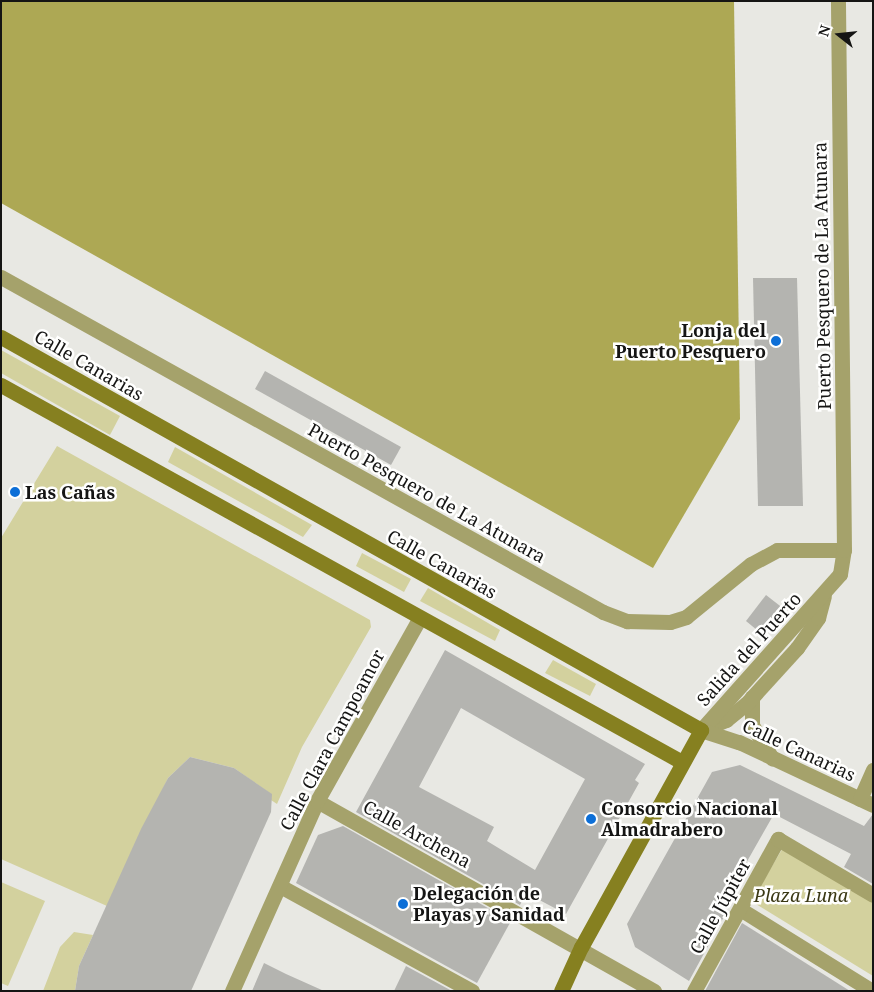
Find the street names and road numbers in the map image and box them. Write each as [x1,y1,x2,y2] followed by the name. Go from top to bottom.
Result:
[809,142,835,410] street label: Puerto Pesquero de La Atunara
[31,325,147,405] street label: Calle Canarias
[305,419,549,567] street label: Puerto Pesquero de La Atunara
[383,525,501,603] street label: Calle Canarias
[692,588,806,710] street label: Salida del Puerto
[275,646,389,834] street label: Calle Clara Campoamor
[739,714,859,786] street label: Calle Canarias
[360,796,474,872] street label: Calle Archena
[685,855,755,957] street label: Calle Júpiter

